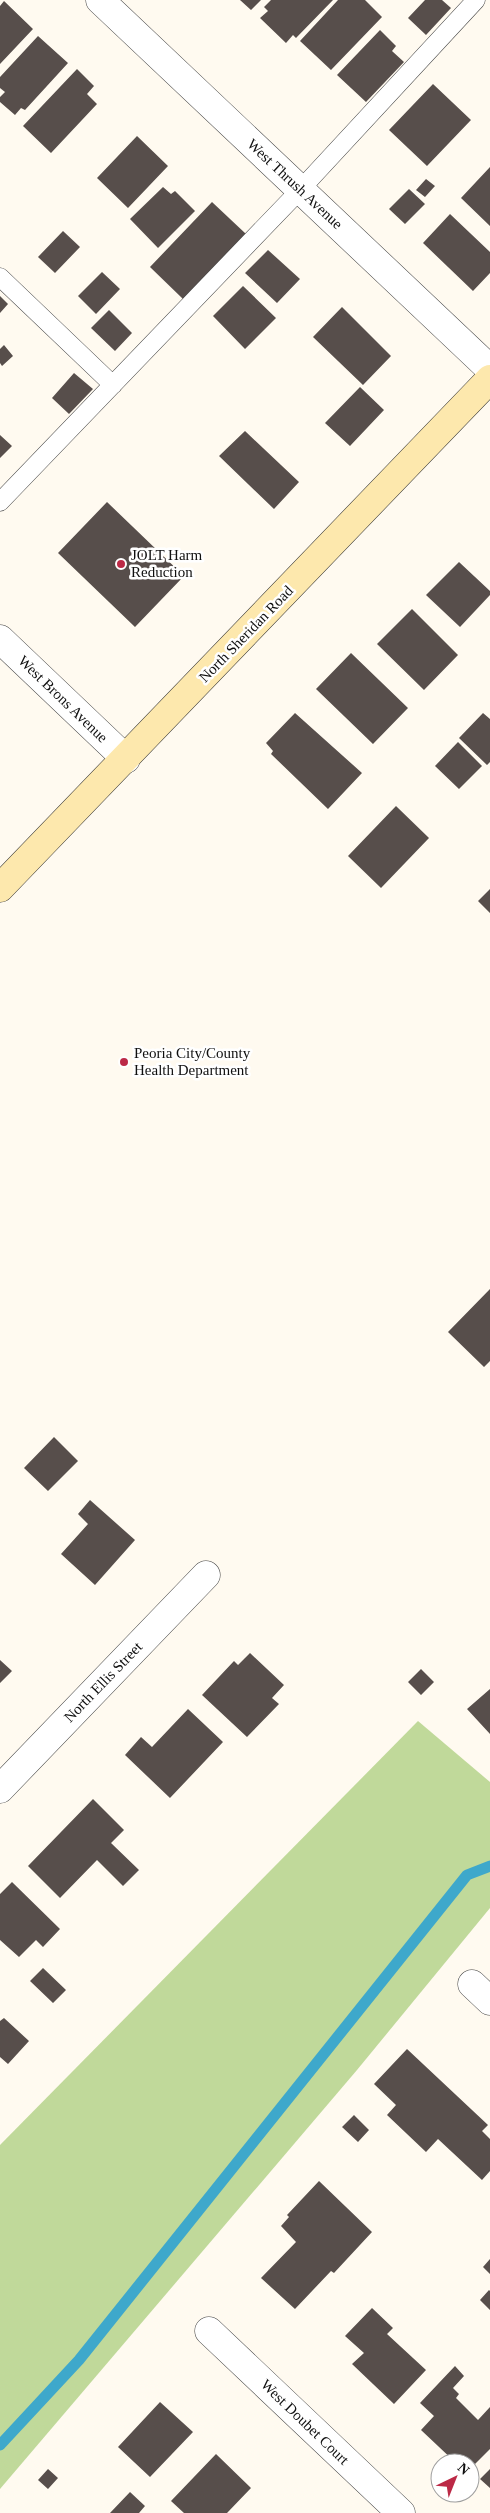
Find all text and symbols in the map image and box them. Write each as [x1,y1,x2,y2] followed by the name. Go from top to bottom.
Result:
[244,136,346,232] street label: West Thrush Avenue
[131,547,203,580] place label: JOLT Harm Reduction
[115,558,127,570] marker: JOLT Harm Reduction
[196,582,296,685] street label: North Sheridan Road
[15,652,111,746] street label: West Brons Avenue
[134,1045,251,1078] place label: Peoria City/County Health Department
[118,1056,130,1068] marker: Peoria City/County Health Department
[61,1638,146,1725] street label: North Ellis Street
[258,2376,353,2468] street label: West Doubet Court
[430,2453,480,2503] north arrow
[455,2460,472,2478] text: N

